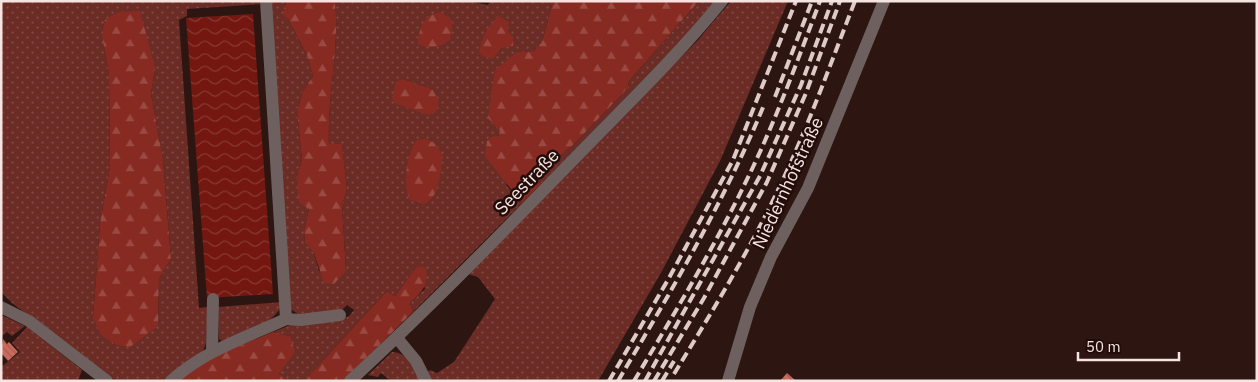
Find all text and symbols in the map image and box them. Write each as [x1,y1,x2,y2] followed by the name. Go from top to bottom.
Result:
[747,113,828,252] street label: Niedernhofstraße
[490,144,564,219] street label: Seestraße
[1078,330,1179,362] scale bar
[1086,337,1121,356] text: 50 m

